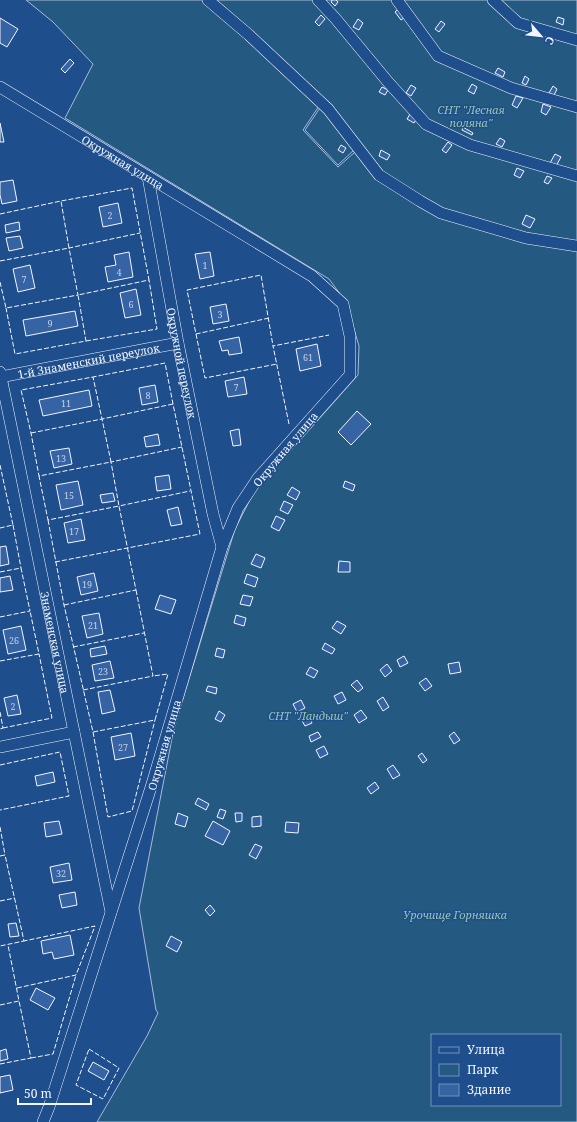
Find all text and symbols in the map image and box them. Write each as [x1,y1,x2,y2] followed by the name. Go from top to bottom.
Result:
[521,16,561,56] north arrow
[542,34,559,48] text: С
[437,102,506,130] park label: СНТ "Лесная поляна"
[79,131,167,192] street label: Окружная улица
[107,209,113,222] house number: 2
[202,259,208,272] house number: 1
[116,266,122,279] house number: 4
[21,273,27,286] house number: 7
[128,298,134,311] house number: 6
[164,306,201,420] street label: Окружной переулок
[217,308,223,321] house number: 3
[47,317,53,330] house number: 9
[16,339,161,381] street label: 1-й Знаменский переулок
[303,351,313,364] house number: 61
[233,381,239,394] house number: 7
[145,389,151,402] house number: 8
[61,397,71,410] house number: 11
[249,408,321,490] street label: Окружная улица
[56,452,66,465] house number: 13
[64,489,74,502] house number: 15
[69,525,79,538] house number: 17
[82,578,92,591] house number: 19
[38,590,73,695] street label: Знаменская улица
[88,619,98,632] house number: 21
[9,634,19,647] house number: 26
[98,665,108,678] house number: 23
[144,698,184,792] street label: Окружная улица
[10,700,16,713] house number: 2
[268,708,348,723] park label: СНТ "Ландыш"
[118,741,128,754] house number: 27
[56,867,66,880] house number: 32
[403,907,508,922] park label: Урочище Горняшка
[431,1034,561,1106] legend
[467,1041,505,1058] text: Улица
[467,1061,499,1078] text: Парк
[18,1080,91,1106] scale bar
[467,1081,511,1098] text: Здание
[24,1085,52,1102] text: 50 m

